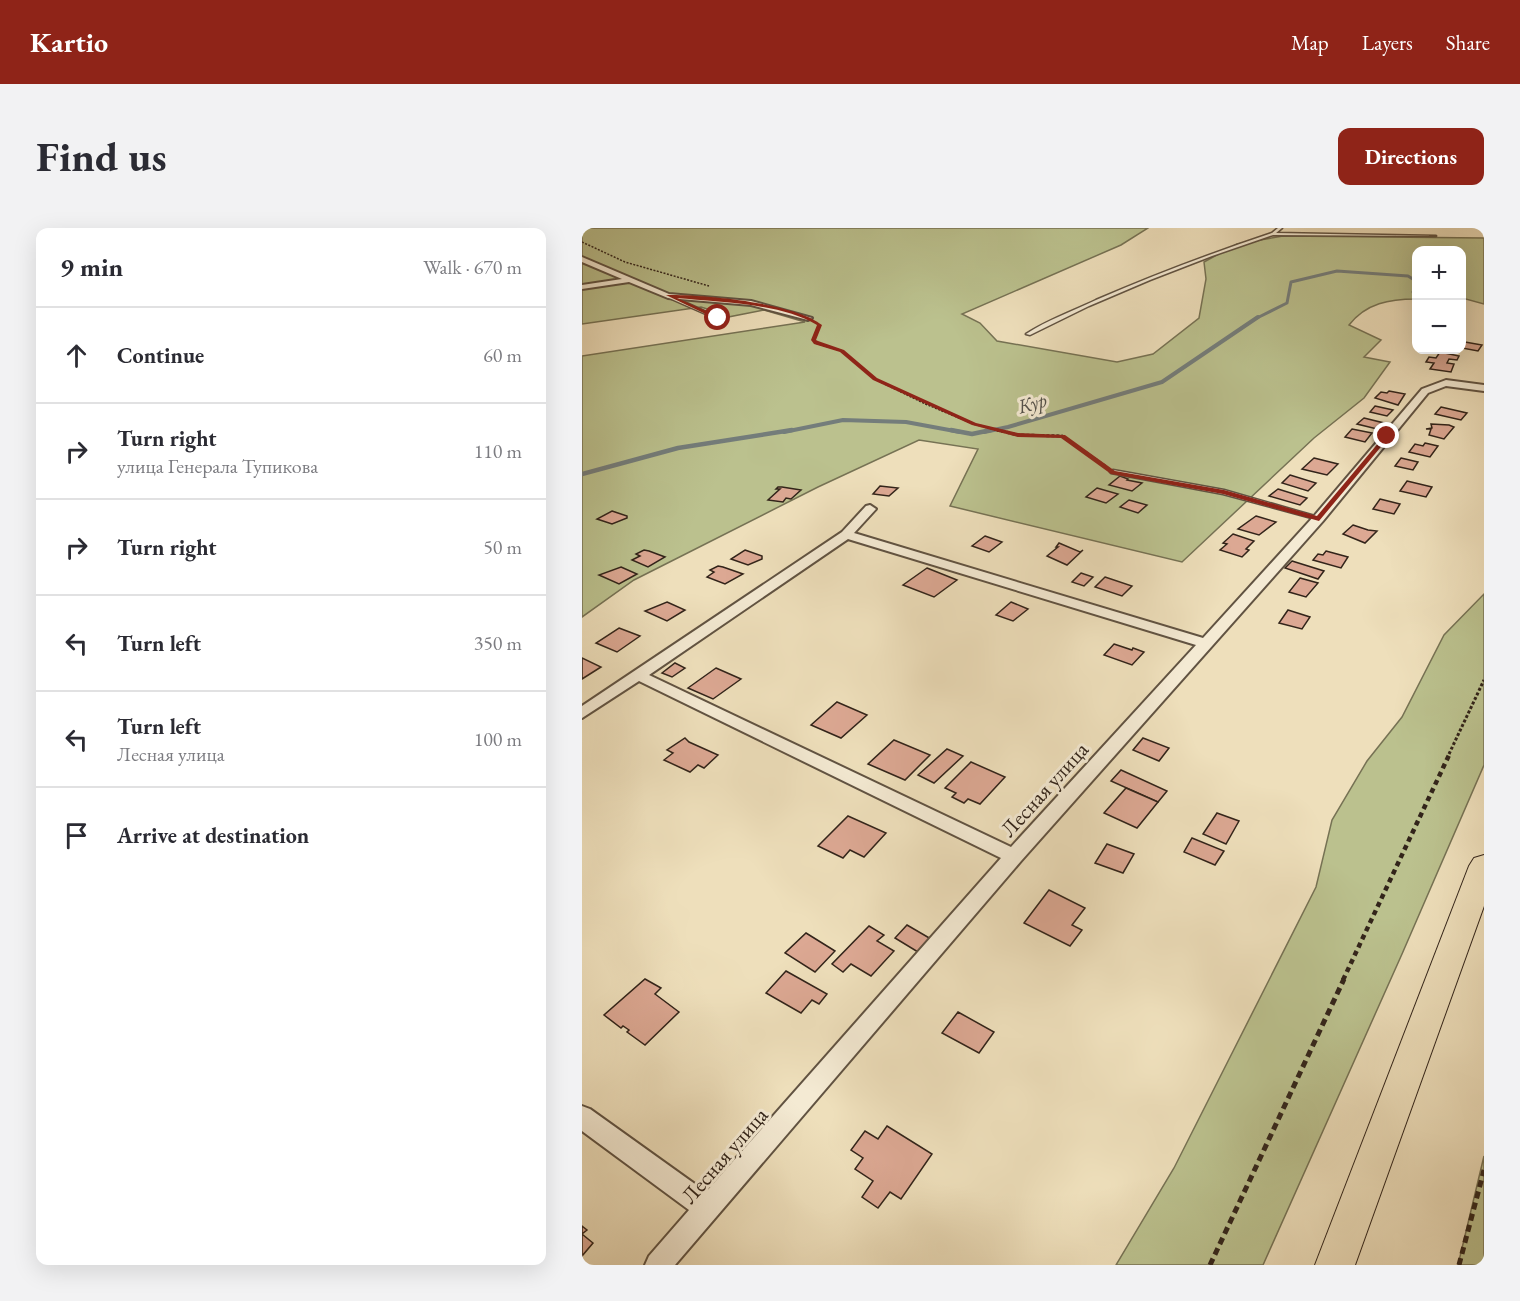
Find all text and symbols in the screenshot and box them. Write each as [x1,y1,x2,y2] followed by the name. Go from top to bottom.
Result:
[30,24,108,60] text: Kartio
[1291,29,1329,56] text: Map
[1362,29,1413,56] text: Layers
[1446,29,1490,56] text: Share
[1338,128,1484,185] button: Directions
[36,129,167,184] text: Find us
[1412,246,1466,354] map controls
[1412,246,1466,300] button: +
[60,250,123,284] text: 9 min
[423,254,522,280] text: Walk · 670 m
[1412,300,1466,354] button: −
[704,304,730,330] route start
[60,339,93,372] icon: ahead
[117,341,204,370] text: Continue
[483,342,522,368] text: 60 m
[1013,386,1050,420] water label: Кур
[1373,422,1399,448] route end
[117,424,216,453] text: Turn right
[60,435,93,468] icon: right
[474,438,522,464] text: 110 m
[117,453,318,479] text: улица Генерала Тупикова
[60,531,93,564] icon: right
[117,533,216,562] text: Turn right
[483,534,522,560] text: 50 m
[60,627,93,660] icon: left
[117,629,201,658] text: Turn left
[474,630,522,656] text: 350 m
[117,712,201,741] text: Turn left
[60,723,93,756] icon: left
[474,726,522,752] text: 100 m
[994,735,1095,843] street label: Лесная улица
[117,741,225,767] text: Лесная улица
[60,819,93,852] icon: arrive
[117,821,309,850] text: Arrive at destination
[675,1101,774,1210] street label: Лесная улица

